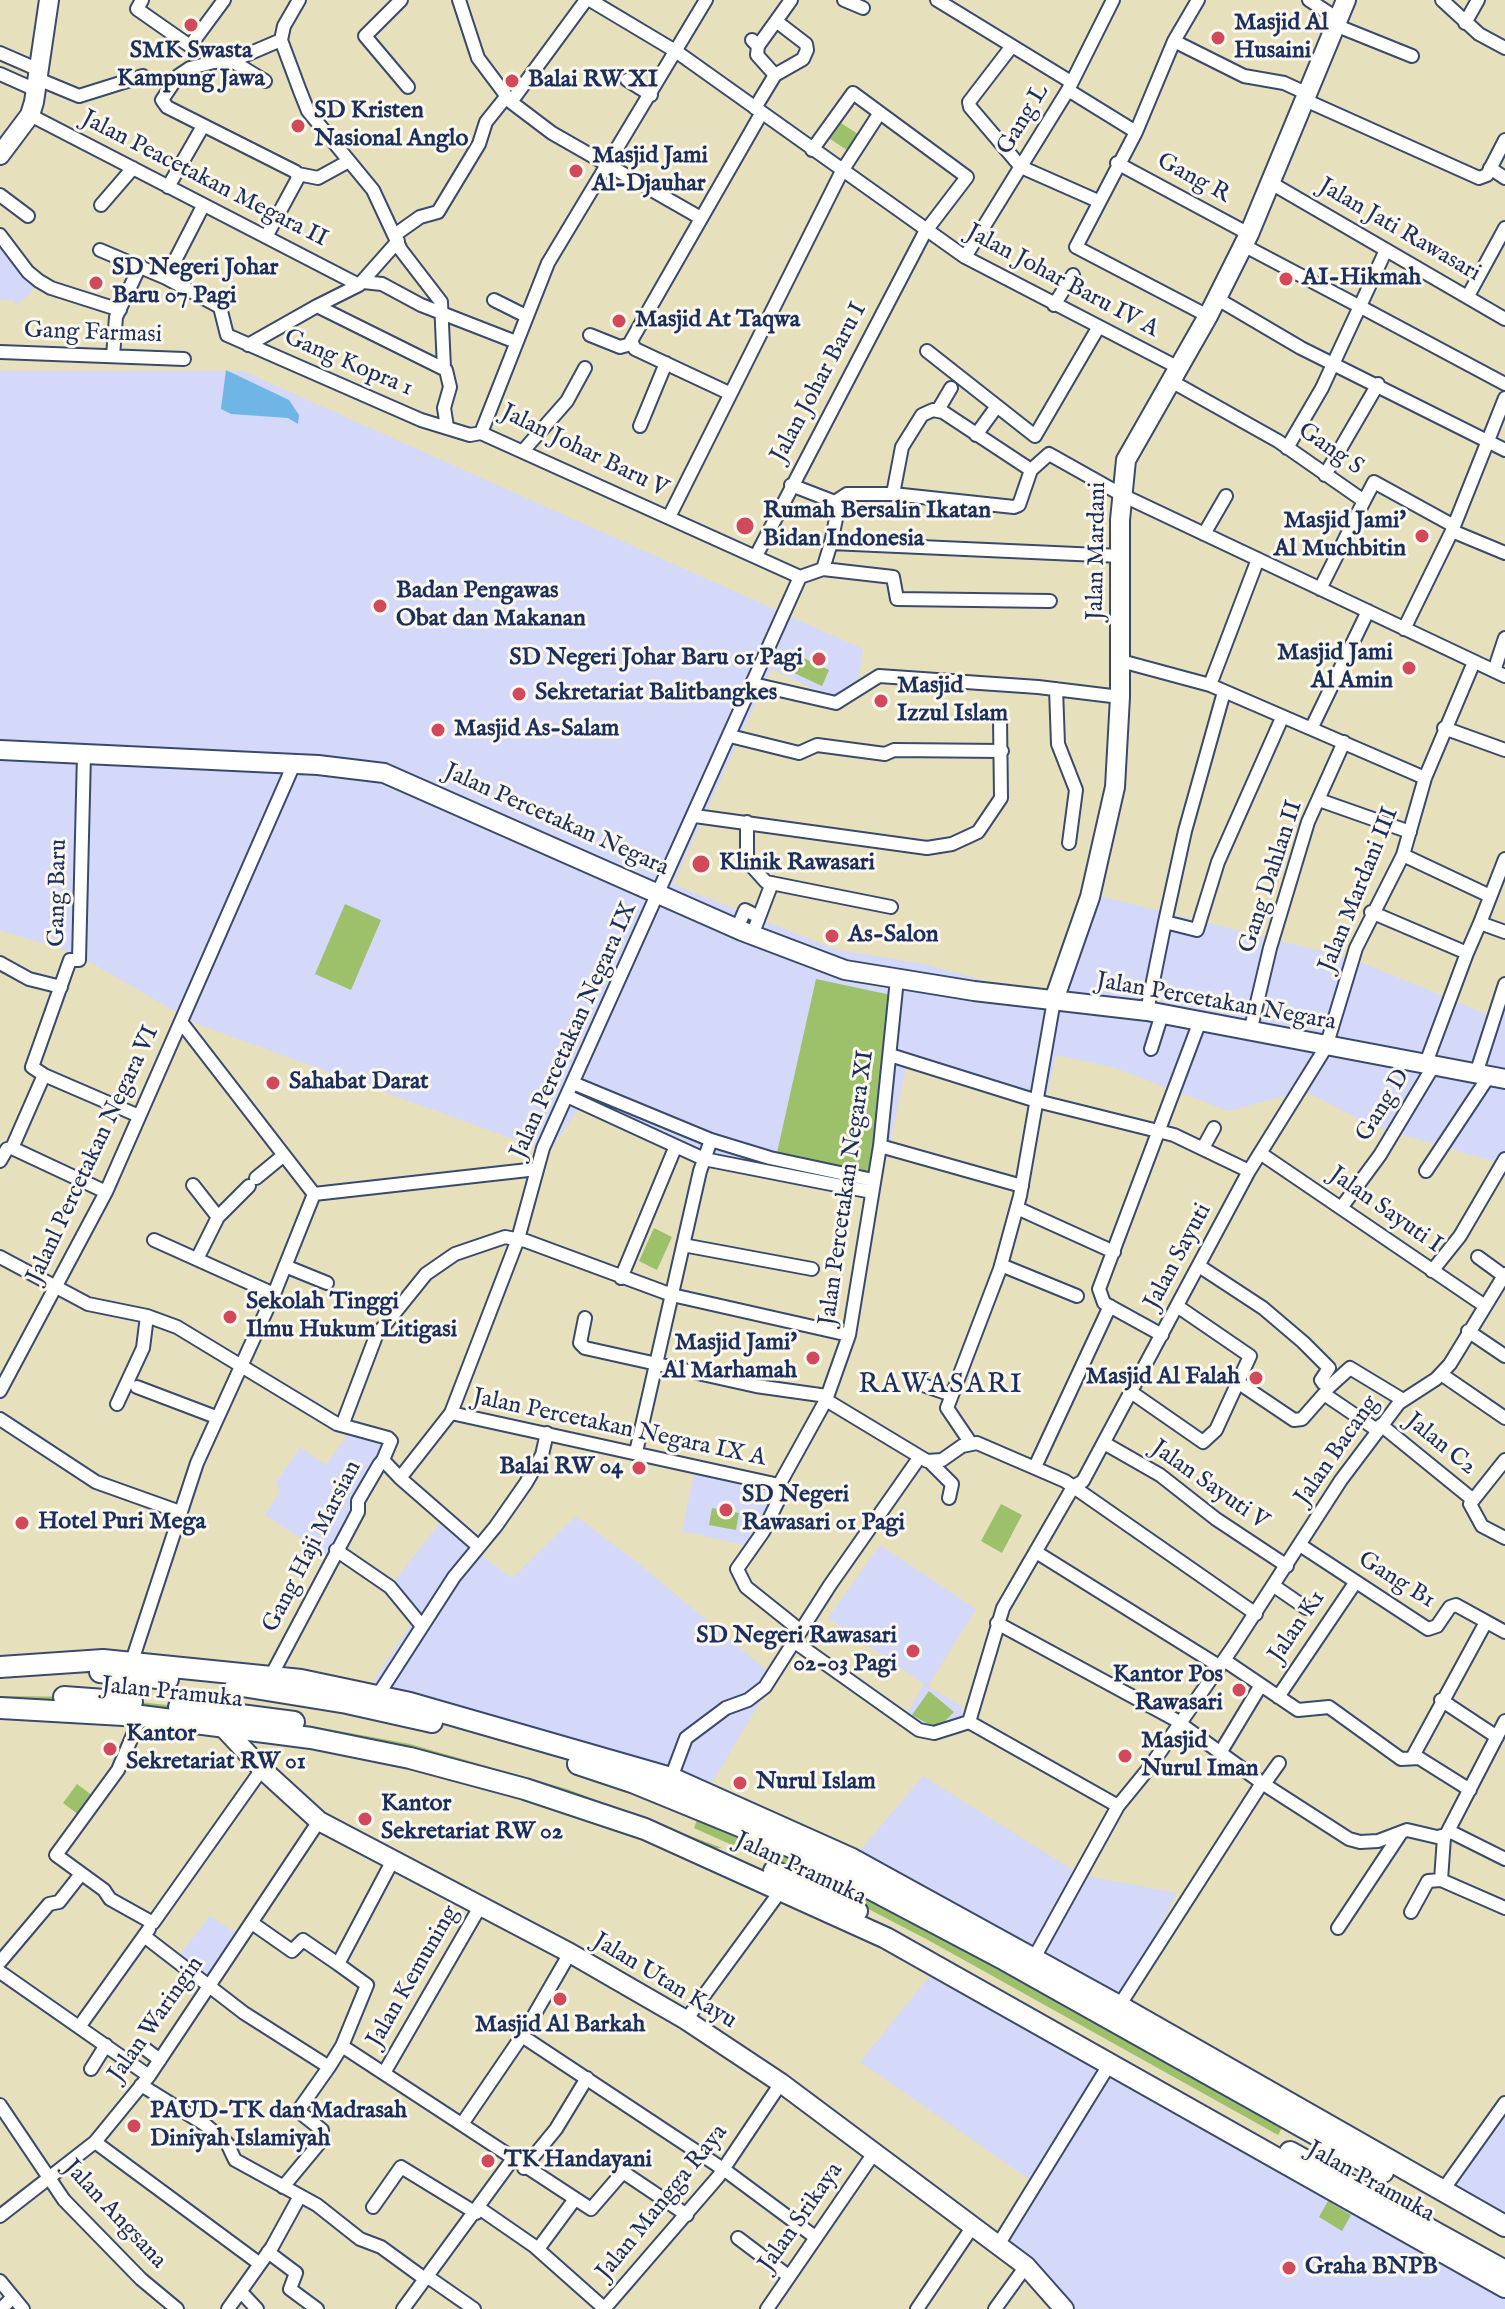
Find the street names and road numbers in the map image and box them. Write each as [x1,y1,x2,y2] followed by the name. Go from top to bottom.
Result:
[992,79,1056,161] street label: Gang L
[76,105,332,255] street label: Jalan Peacetakan Megara II
[1152,148,1234,210] street label: Gang R
[1313,173,1485,289] street label: Jalan Jati Rawasari
[961,219,1163,345] street label: Jalan Johar Baru IV A
[766,298,874,468] street label: Jalan Johar Baru I
[23,317,163,351] street label: Gang Farmasi
[279,324,417,404] street label: Gang Kopra 1
[496,399,672,505] street label: Jalan Johar Baru V
[1292,417,1368,483] street label: Gang S
[1082,481,1114,621] street label: Jalan Mardani
[439,758,673,884] street label: Jalan Percetakan Negara
[1234,797,1310,957] street label: Gang Dahlan II
[1314,804,1406,976] street label: Jalan Mardani III
[44,839,74,947] street label: Gang Baru
[505,898,645,1164] street label: Jalan Percetakan Negara IX
[1094,968,1338,1038] street label: Jalan Percetakan Negara
[22,1022,166,1288] street label: Jalanl Percetakan Negara VI
[814,1048,882,1328] street label: Jalan Percetakan Negara XI
[1351,1065,1417,1147] street label: Gang D
[1323,1162,1447,1260] street label: Jalan Sayuti I
[1139,1199,1219,1315] street label: Jalan Sayuti
[470,1384,768,1474] street label: Jalan Percetakan Negara IX A
[1290,1391,1386,1511] street label: Jalan Bacang
[1399,1408,1481,1482] street label: Jalan C2
[1145,1435,1273,1537] street label: Jalan Sayuti V
[257,1456,369,1638] street label: Gang Haji Marsian
[1352,1546,1440,1616] street label: Gang B1
[1263,1585,1333,1669] street label: Jalan K1
[100,1672,244,1716] street label: Jalan Pramuka
[730,1827,870,1913] street label: Jalan Pramuka
[362,1901,466,2053] street label: Jalan Kemuning
[587,1928,741,2036] street label: Jalan Utan Kayu
[103,1952,211,2088] street label: Jalan Waringin
[591,2119,735,2287] street label: Jalan Mangga Raya
[1301,2136,1439,2230] street label: Jalan Pramuka
[56,2155,172,2275] street label: Jalan Angsana
[754,2158,850,2278] street label: Jalan Srikaya

